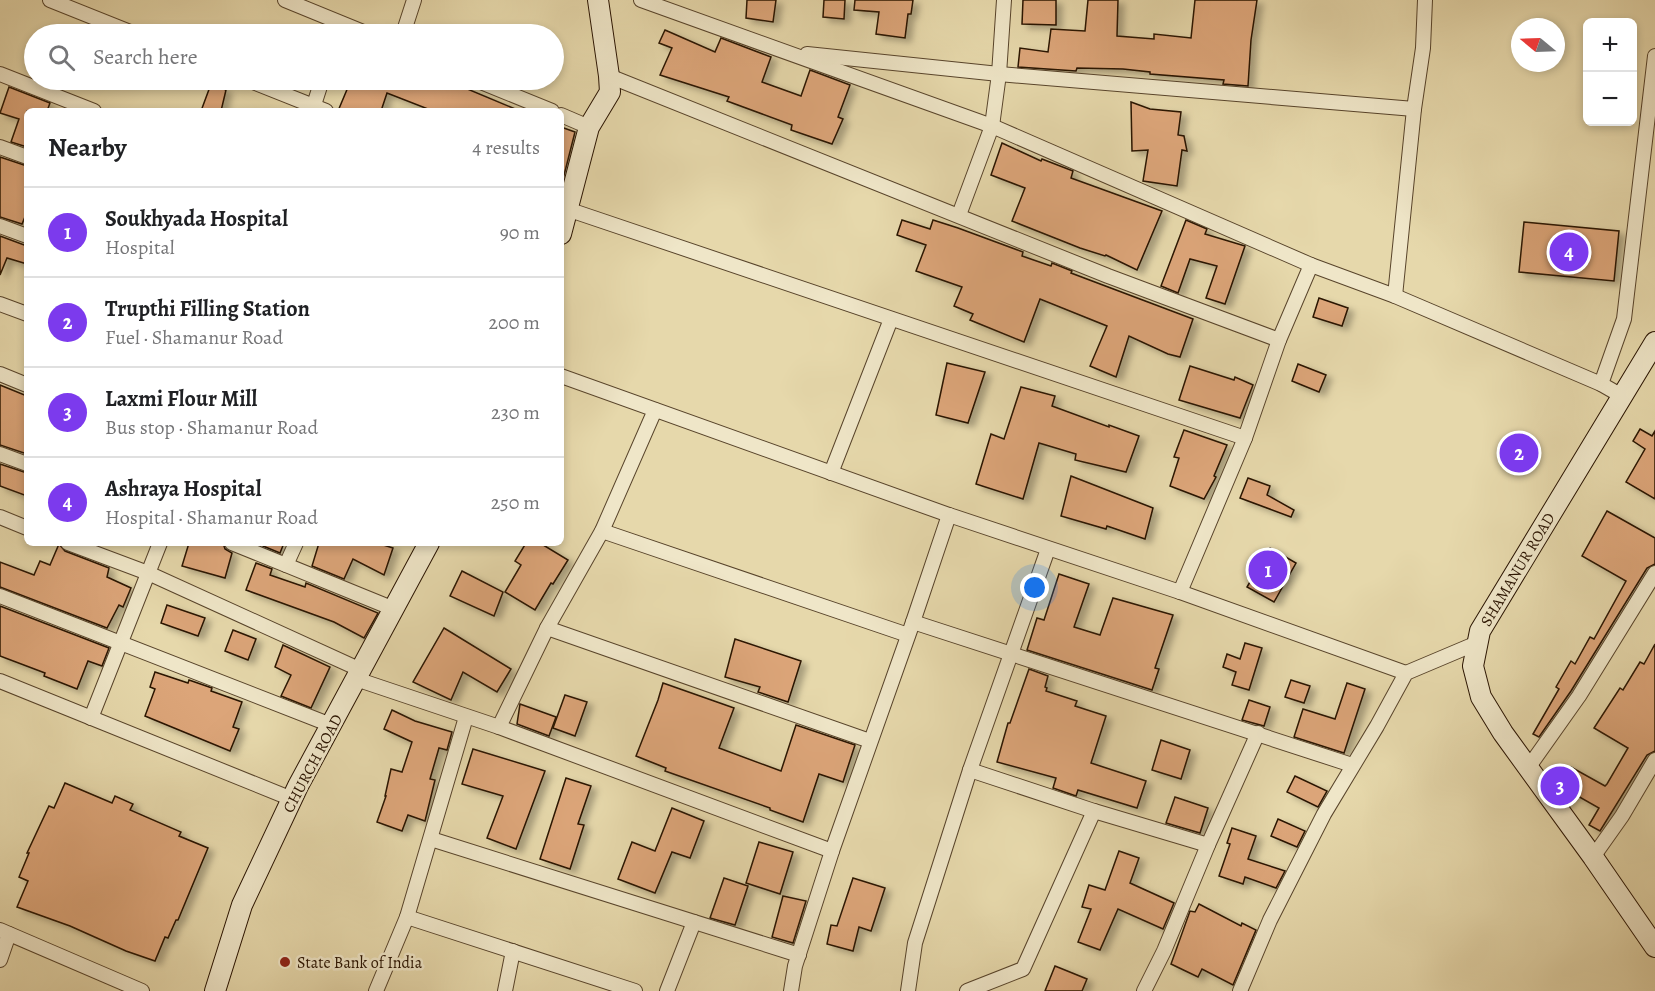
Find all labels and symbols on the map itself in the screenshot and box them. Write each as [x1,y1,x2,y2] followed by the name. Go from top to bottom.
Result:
[1511,18,1565,72] north arrow
[1550,230,1588,274] pin: 4
[1500,430,1538,476] pin: 2
[1475,509,1561,631] street label: SHAMANUR ROAD
[1248,548,1288,592] pin: 1
[1020,573,1049,602] your location
[278,710,348,817] street label: CHURCH ROAD
[1540,764,1580,808] pin: 3
[297,952,423,974] place label: State Bank of India
[278,955,292,969] marker: State Bank of India

